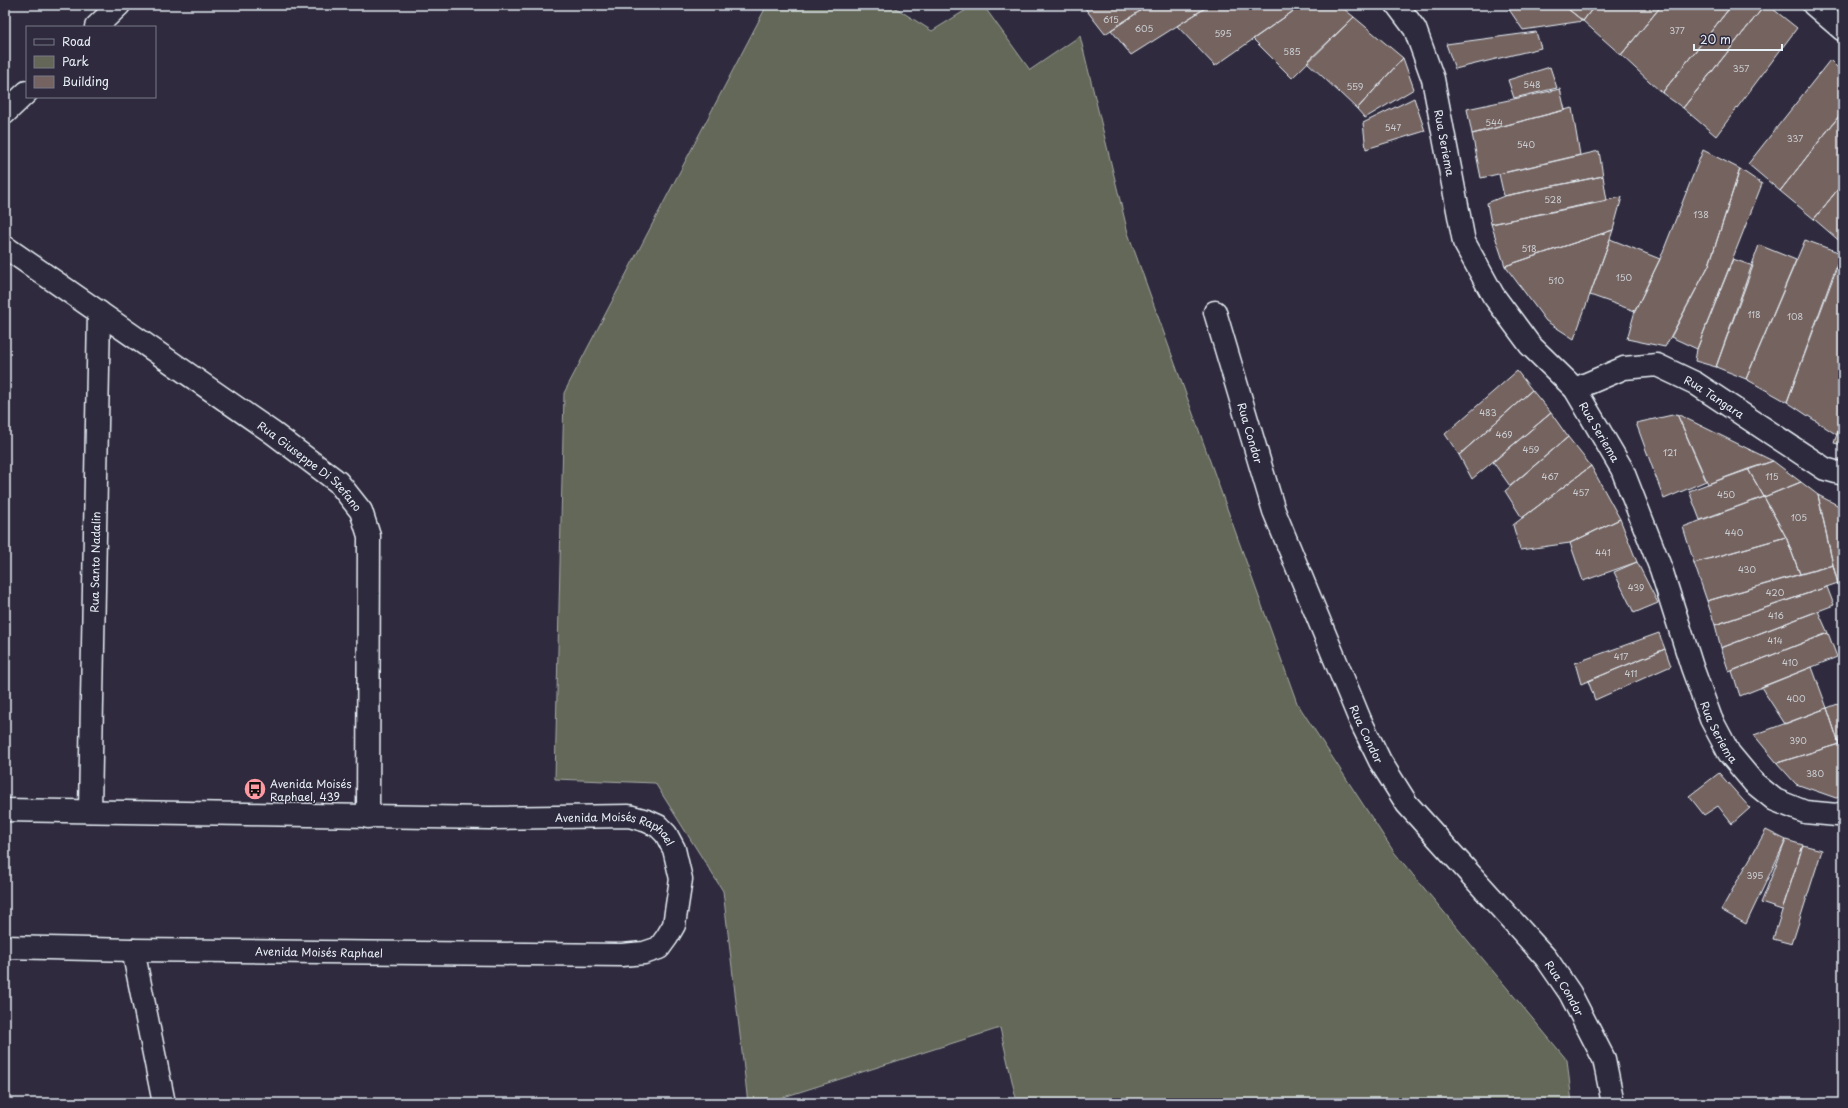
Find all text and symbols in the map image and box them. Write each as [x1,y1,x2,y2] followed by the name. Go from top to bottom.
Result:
[1103,12,1119,26] house number: 615
[1135,21,1154,35] house number: 605
[1669,23,1685,37] house number: 377
[26,26,156,98] legend
[1214,26,1232,40] house number: 595
[1694,26,1782,52] scale bar
[1700,30,1731,48] text: 20 m
[62,32,91,50] text: Road
[1283,44,1301,58] house number: 585
[62,52,89,70] text: Park
[1733,61,1749,75] house number: 357
[62,72,109,90] text: Building
[1523,77,1541,91] house number: 548
[1347,79,1364,93] house number: 559
[1430,108,1460,178] street label: Rua Seriema
[1485,115,1503,129] house number: 544
[1385,120,1401,134] house number: 547
[1787,131,1803,145] house number: 337
[1517,137,1536,151] house number: 540
[1544,192,1562,206] house number: 528
[1693,207,1709,221] house number: 138
[1521,241,1537,255] house number: 518
[1616,270,1633,284] house number: 150
[1548,273,1565,287] house number: 510
[1747,307,1761,321] house number: 118
[1787,309,1803,323] house number: 108
[1682,371,1748,422] street label: Rua Tangara
[1576,398,1625,466] street label: Rua Seriema
[1234,400,1268,465] street label: Rua Condor
[1479,405,1497,419] house number: 483
[254,417,366,515] street label: Rua Giuseppe Di Stefano
[1495,427,1513,441] house number: 469
[1523,442,1540,456] house number: 459
[1663,445,1677,459] house number: 121
[1542,469,1558,483] house number: 467
[1765,469,1779,483] house number: 115
[1573,485,1589,499] house number: 457
[1717,487,1735,501] house number: 450
[1791,510,1807,524] house number: 105
[85,511,104,613] street label: Rua Santo Nadalin
[1725,525,1744,539] house number: 440
[1595,545,1611,559] house number: 441
[1738,562,1757,576] house number: 430
[1628,580,1644,594] house number: 439
[1766,585,1785,599] house number: 420
[1768,608,1784,622] house number: 416
[1767,633,1783,647] house number: 414
[1614,649,1628,663] house number: 417
[1782,655,1798,669] house number: 410
[1625,666,1637,680] house number: 411
[1786,691,1806,705] house number: 400
[1697,699,1743,767] street label: Rua Seriema
[1346,702,1388,766] street label: Rua Condor
[1789,733,1807,747] house number: 390
[1806,766,1824,780] house number: 380
[270,775,352,805] place label: Avenida Moisés Raphael, 439
[242,776,268,802] bus stop icon: Avenida Moisés Raphael, 439
[555,807,679,848] street label: Avenida Moisés Raphael
[1747,868,1763,882] house number: 395
[255,942,383,962] street label: Avenida Moisés Raphael
[1541,957,1589,1019] street label: Rua Condor

